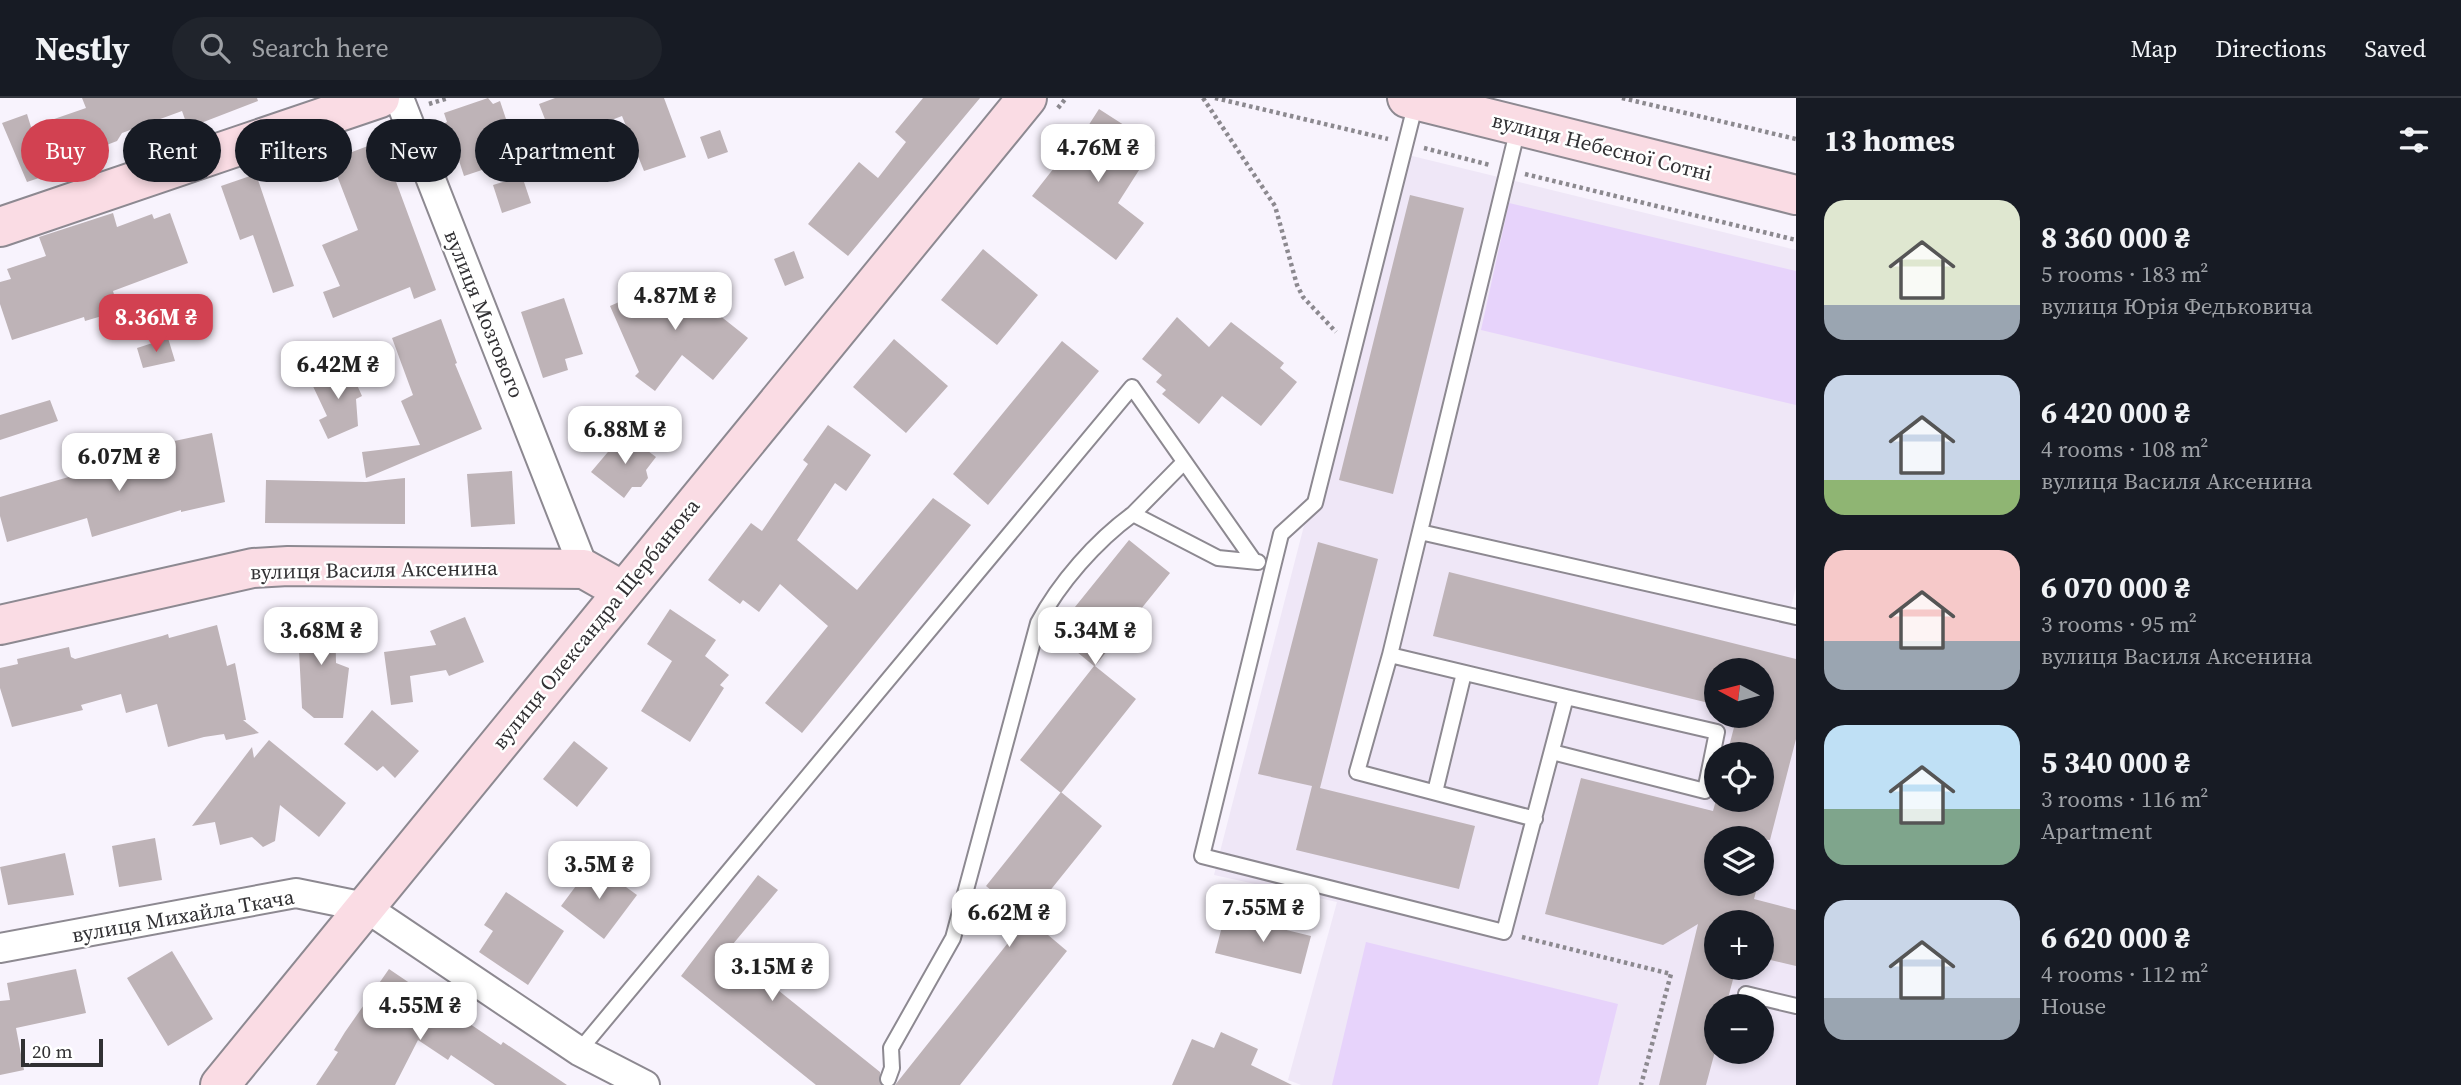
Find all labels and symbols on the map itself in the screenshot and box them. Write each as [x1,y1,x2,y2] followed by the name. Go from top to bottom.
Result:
[1489,105,1715,188] street label: вулиця Небесної Сотні
[1033,125,1163,184] pin: 4.76M ₴
[438,226,531,402] street label: вулиця Мозгового
[610,272,740,332] pin: 4.87M ₴
[91,294,221,354] pin: 8.36M ₴
[273,342,403,401] pin: 6.42M ₴
[560,406,690,466] pin: 6.88M ₴
[54,434,184,493] pin: 6.07M ₴
[485,492,706,755] street label: вулиця Олександра Щербанюка
[250,553,498,586] street label: вулиця Василя Аксенина
[256,608,386,667] pin: 3.68M ₴
[1030,608,1160,667] pin: 5.34M ₴
[1704,658,1774,728] north arrow
[542,842,656,901] pin: 3.5M ₴
[69,882,297,949] street label: вулиця Михайла Ткача
[1198,884,1328,944] pin: 7.55M ₴
[944,890,1074,949] pin: 6.62M ₴
[707,944,837,1003] pin: 3.15M ₴
[355,982,485,1042] pin: 4.55M ₴
[21,1036,103,1068] scale bar

